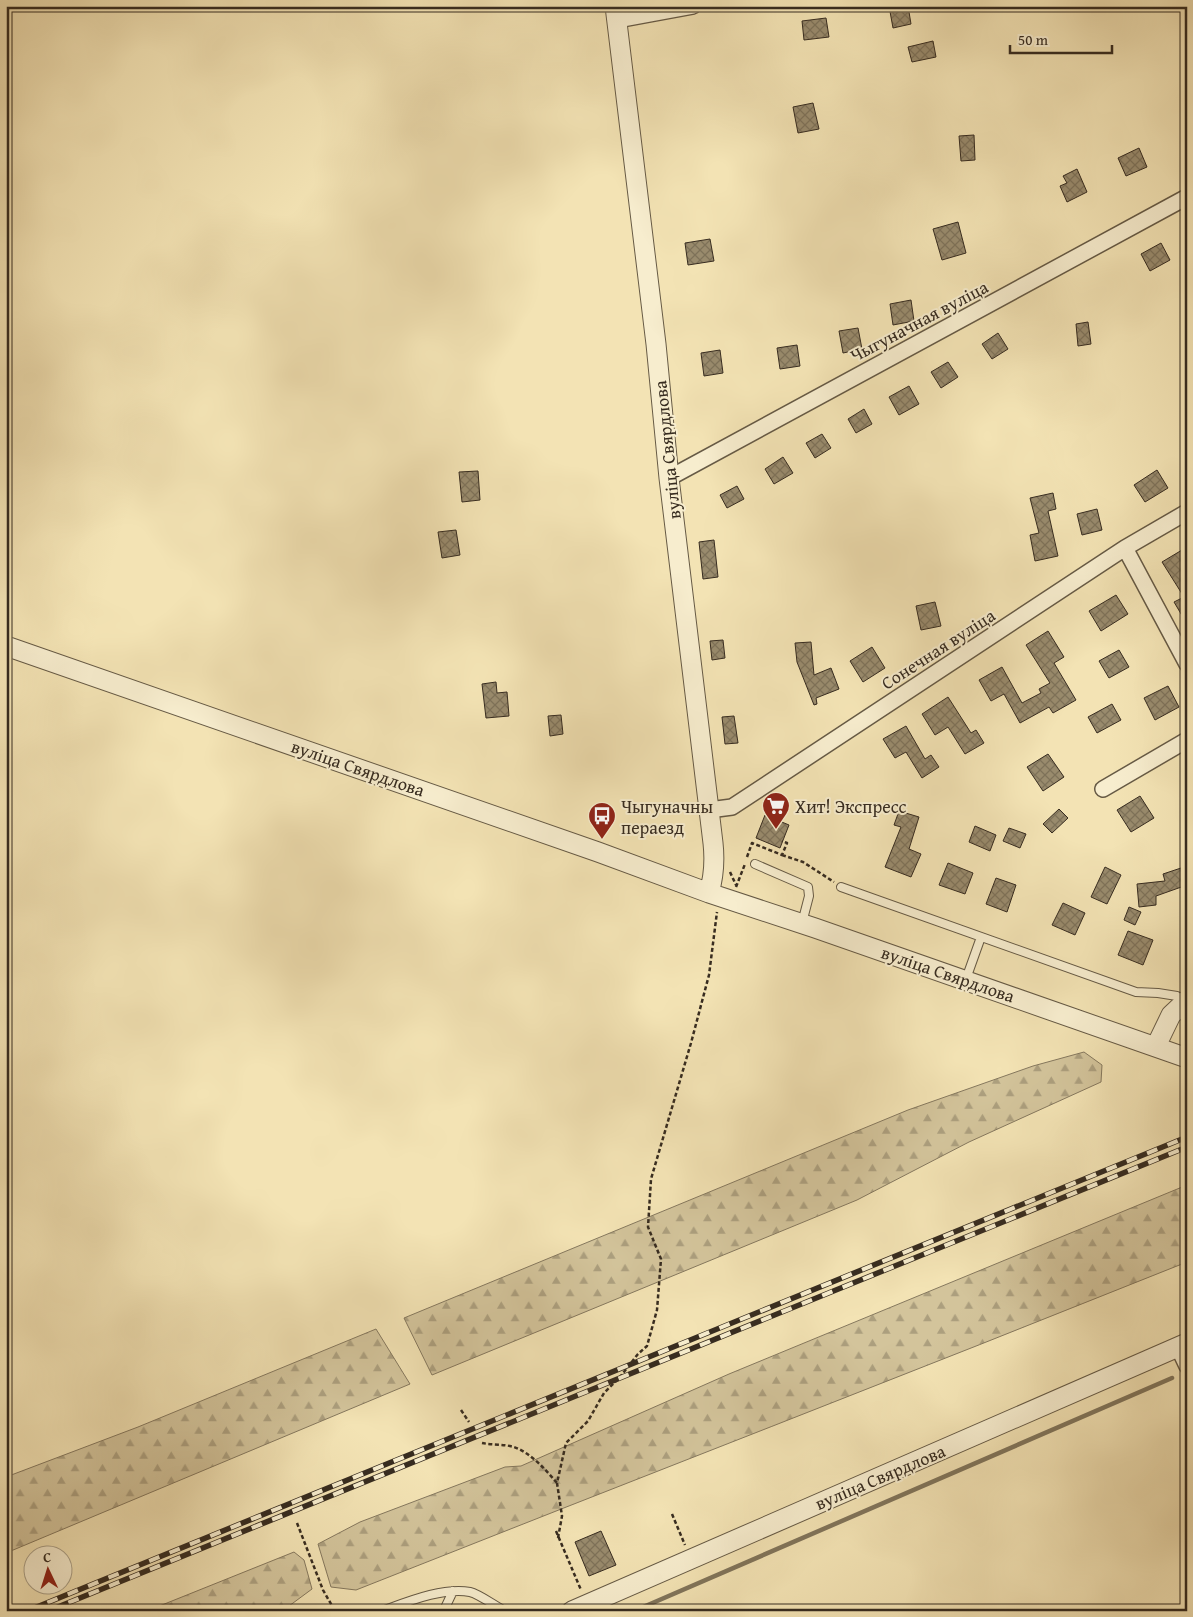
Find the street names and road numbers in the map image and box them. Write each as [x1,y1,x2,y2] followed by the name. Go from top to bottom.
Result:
[845,273,993,369] street label: Чыгуначная вуліца
[646,379,688,521] street label: вуліца Свярдлова
[876,602,1001,696] street label: Сонечная вуліца
[288,733,429,804] street label: вуліца Свярдлова
[878,939,1019,1010] street label: вуліца Свярдлова
[811,1437,950,1517] street label: вуліца Свярдлова

